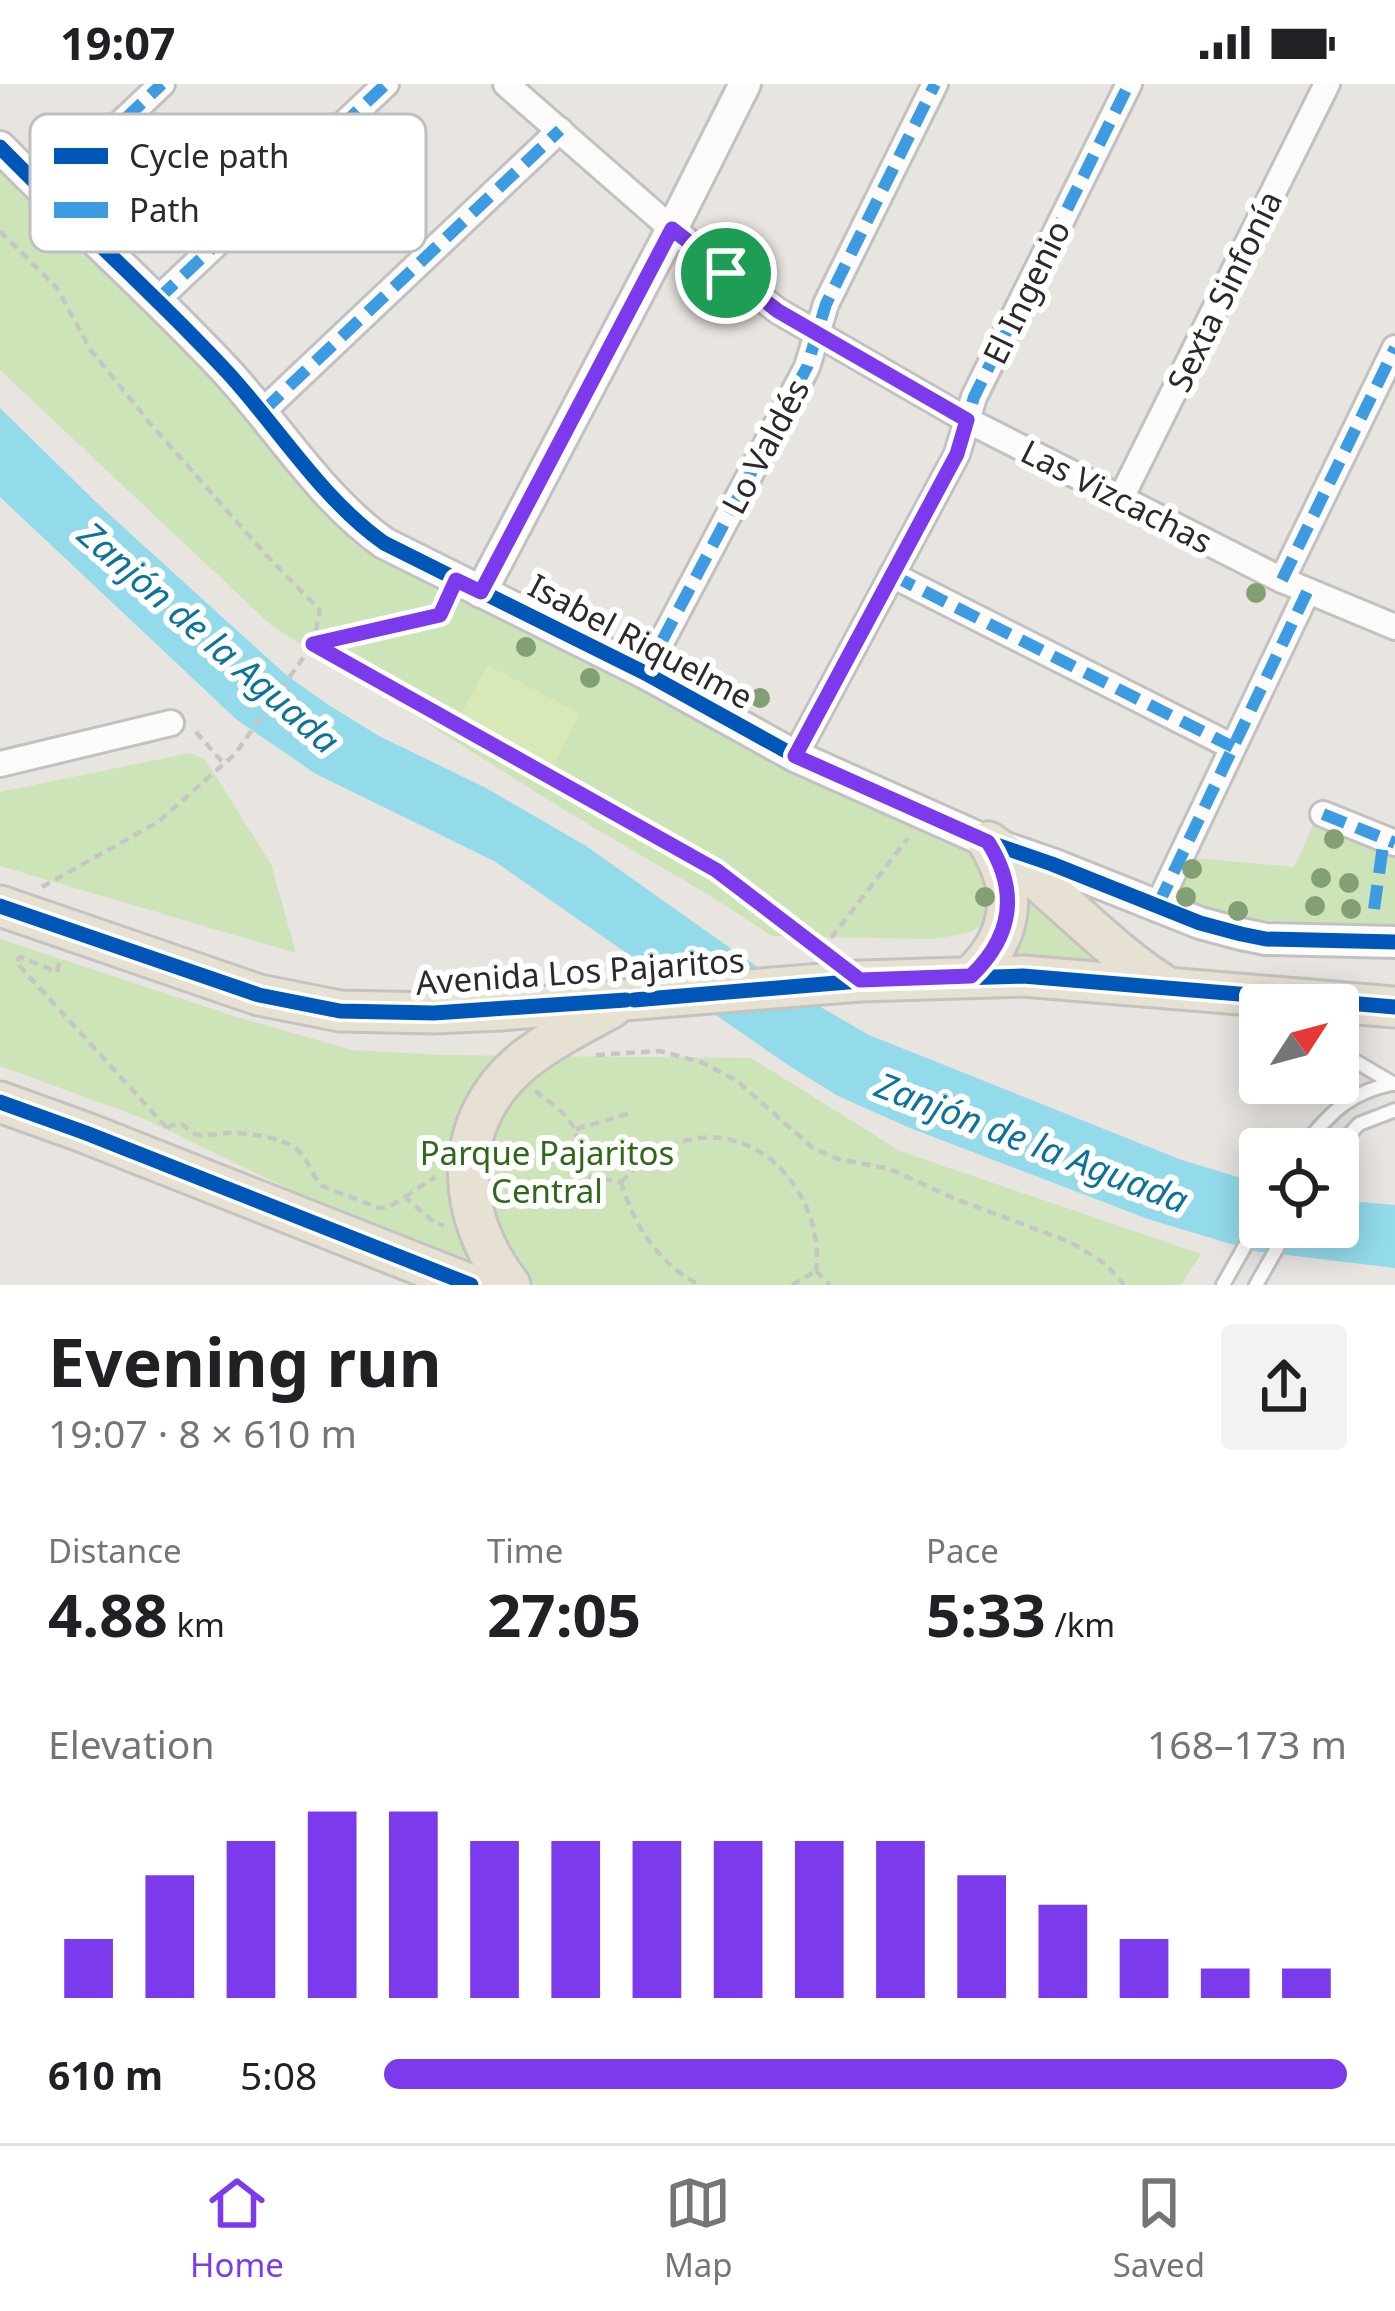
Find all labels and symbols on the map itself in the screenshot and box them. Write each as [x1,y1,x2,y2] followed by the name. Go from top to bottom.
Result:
[30,114,426,252] legend
[129,133,289,178] text: Cycle path
[1156,183,1292,399] street label: Sexta Sinfonía
[129,187,200,232] text: Path
[972,213,1080,371] street label: El Ingenio
[675,222,777,324] pin
[711,371,819,521] street label: Lo Valdés
[1014,429,1220,563] street label: Las Vizcachas
[67,509,350,764] water label: Zanjón de la Aguada
[521,563,761,719] street label: Isabel Riquelme
[414,937,746,1005] street label: Avenida Los Pajaritos
[1239,984,1359,1104] north arrow
[868,1059,1195,1224] water label: Zanjón de la Aguada
[420,1130,674,1213] park label: Parque Pajaritos Central

